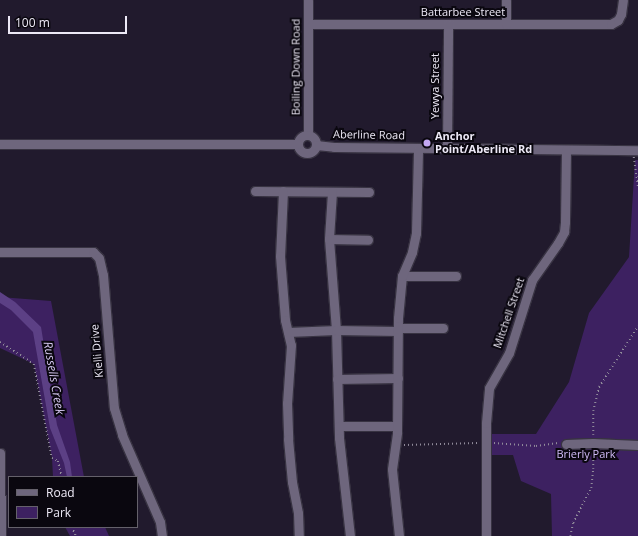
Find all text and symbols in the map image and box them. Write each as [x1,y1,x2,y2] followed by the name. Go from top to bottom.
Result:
[421,5,505,19] street label: Battarbee Street
[10,8,129,34] scale bar
[15,14,50,31] text: 100 m
[289,19,303,115] street label: Boiling Down Road
[428,53,442,119] street label: Yewya Street
[333,128,405,142] street label: Aberline Road
[435,130,532,156] place label: Anchor Point/Aberline Rd
[422,138,432,148] marker: Anchor Point/Aberline Rd
[491,276,527,350] street label: Mitchell Street
[88,324,106,378] street label: Kielli Drive
[40,340,68,416] water label: Russells Creek
[556,447,616,461] park label: Brierly Park
[8,476,138,528] legend
[46,484,75,501] text: Road
[46,504,71,521] text: Park

